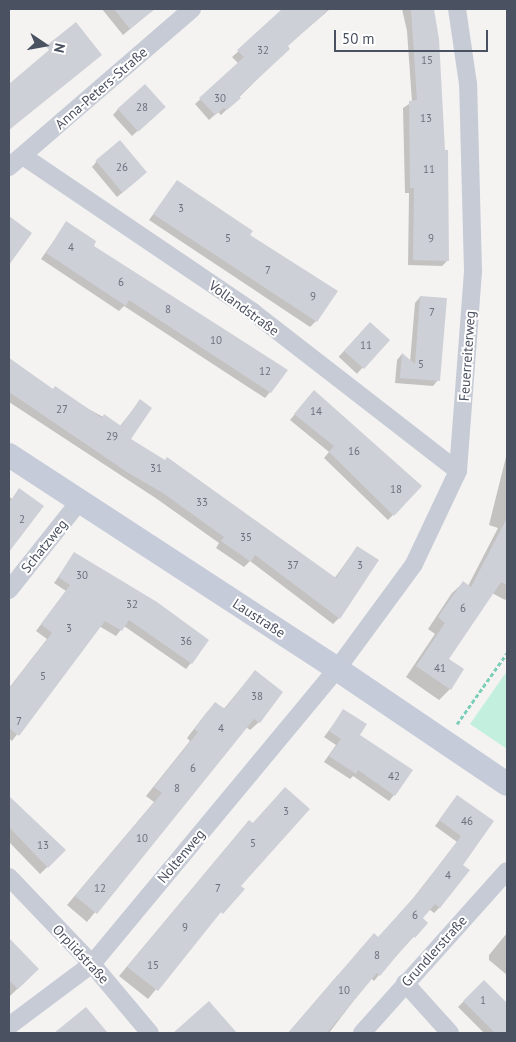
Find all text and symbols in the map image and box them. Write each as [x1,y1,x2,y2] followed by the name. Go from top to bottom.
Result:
[20,20,70,70] north arrow
[336,20,490,52] scale bar
[342,29,375,48] text: 50 m
[50,42,69,54] text: N
[51,43,151,133] street label: Anna-Peters-Straße
[257,43,269,57] house number: 32
[421,53,433,67] house number: 15
[214,91,226,105] house number: 30
[136,100,148,114] house number: 28
[420,111,432,125] house number: 13
[116,160,128,174] house number: 26
[423,162,435,176] house number: 11
[178,201,184,215] house number: 3
[225,231,231,245] house number: 5
[428,231,434,245] house number: 9
[68,240,74,254] house number: 4
[265,263,271,277] house number: 7
[118,275,124,289] house number: 6
[206,277,282,339] street label: Vollandstraße
[310,289,316,303] house number: 9
[165,302,171,316] house number: 8
[429,305,435,319] house number: 7
[455,310,479,402] street label: Feuerreiterweg
[210,333,222,347] house number: 10
[360,338,372,352] house number: 11
[418,357,424,371] house number: 5
[259,364,271,378] house number: 12
[56,402,68,416] house number: 27
[310,404,322,418] house number: 14
[106,429,118,443] house number: 29
[348,444,360,458] house number: 16
[150,461,162,475] house number: 31
[390,482,402,496] house number: 18
[196,495,208,509] house number: 33
[19,512,25,526] house number: 2
[17,516,71,576] street label: Schatzweg
[240,530,252,544] house number: 35
[287,558,299,572] house number: 37
[357,558,363,572] house number: 3
[76,568,88,582] house number: 30
[230,595,288,641] street label: Laustraße
[126,597,138,611] house number: 32
[460,601,466,615] house number: 6
[66,621,72,635] house number: 3
[180,634,192,648] house number: 36
[434,661,446,675] house number: 41
[40,669,46,683] house number: 5
[251,689,263,703] house number: 38
[16,714,22,728] house number: 7
[218,721,224,735] house number: 4
[190,761,196,775] house number: 6
[388,769,400,783] house number: 42
[174,781,180,795] house number: 8
[283,804,289,818] house number: 3
[461,814,473,828] house number: 46
[154,826,208,886] street label: Noltenweg
[136,831,148,845] house number: 10
[250,836,256,850] house number: 5
[37,838,49,852] house number: 13
[445,868,451,882] house number: 4
[94,881,106,895] house number: 12
[215,881,221,895] house number: 7
[412,908,418,922] house number: 6
[398,912,470,990] street label: Grundlerstraße
[182,920,188,934] house number: 9
[49,921,113,987] street label: Orplidstraße
[374,948,380,962] house number: 8
[147,958,159,972] house number: 15
[338,983,350,997] house number: 10
[480,993,486,1007] house number: 1

